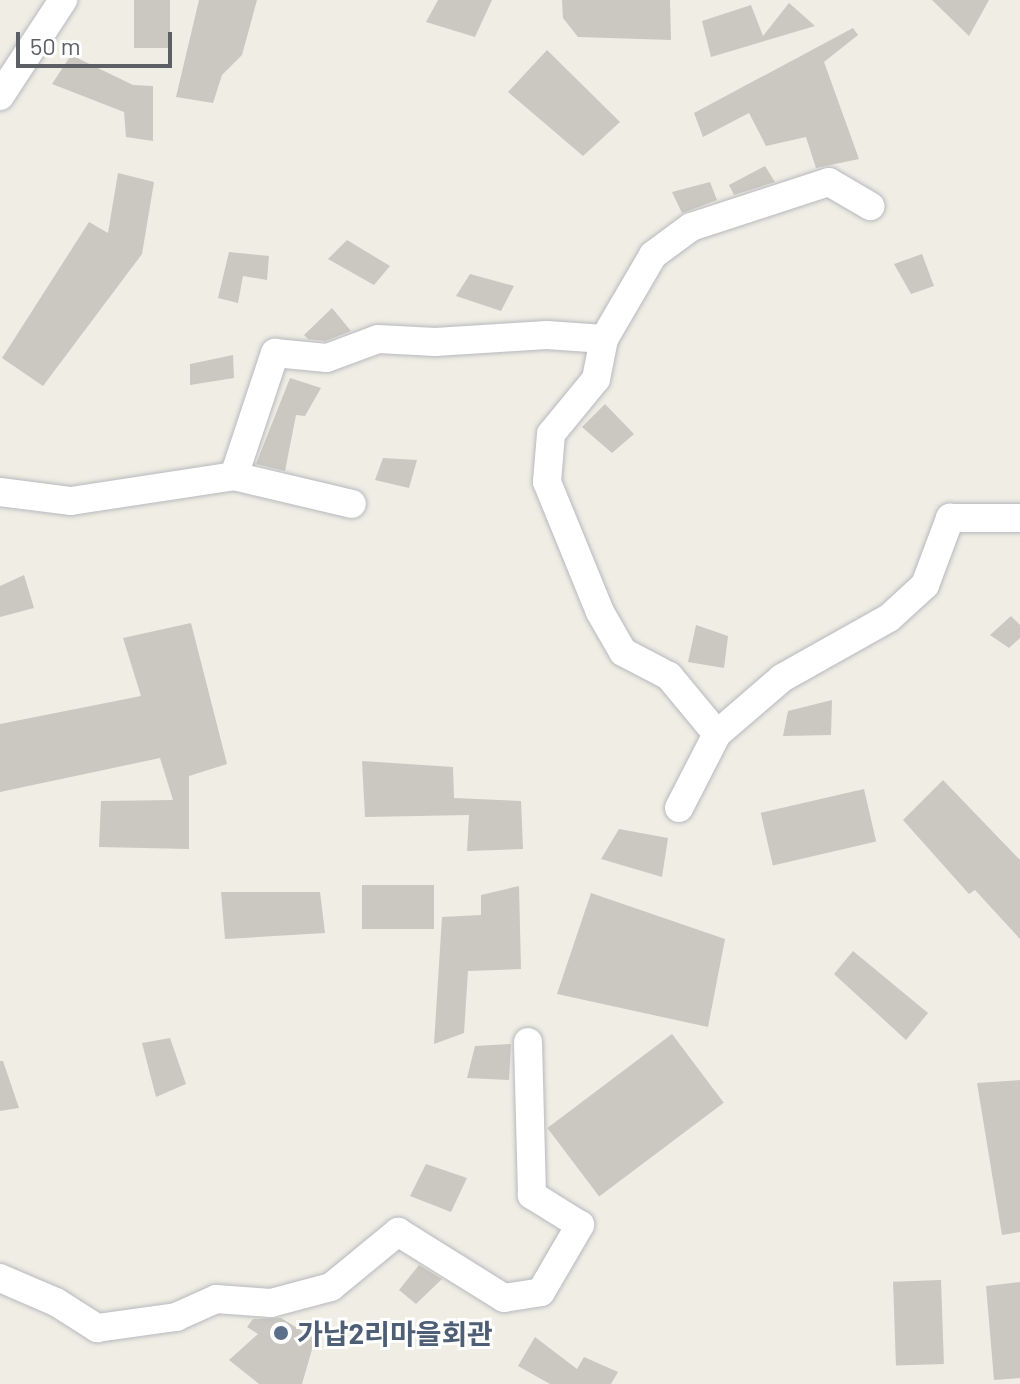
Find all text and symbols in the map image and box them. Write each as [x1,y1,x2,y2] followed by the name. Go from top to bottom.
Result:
[20,16,176,66] scale bar
[30,31,81,60] text: 50 m
[297,1316,493,1350] place label: 가납2리마을회관
[272,1324,290,1342] marker: 가납2리마을회관

